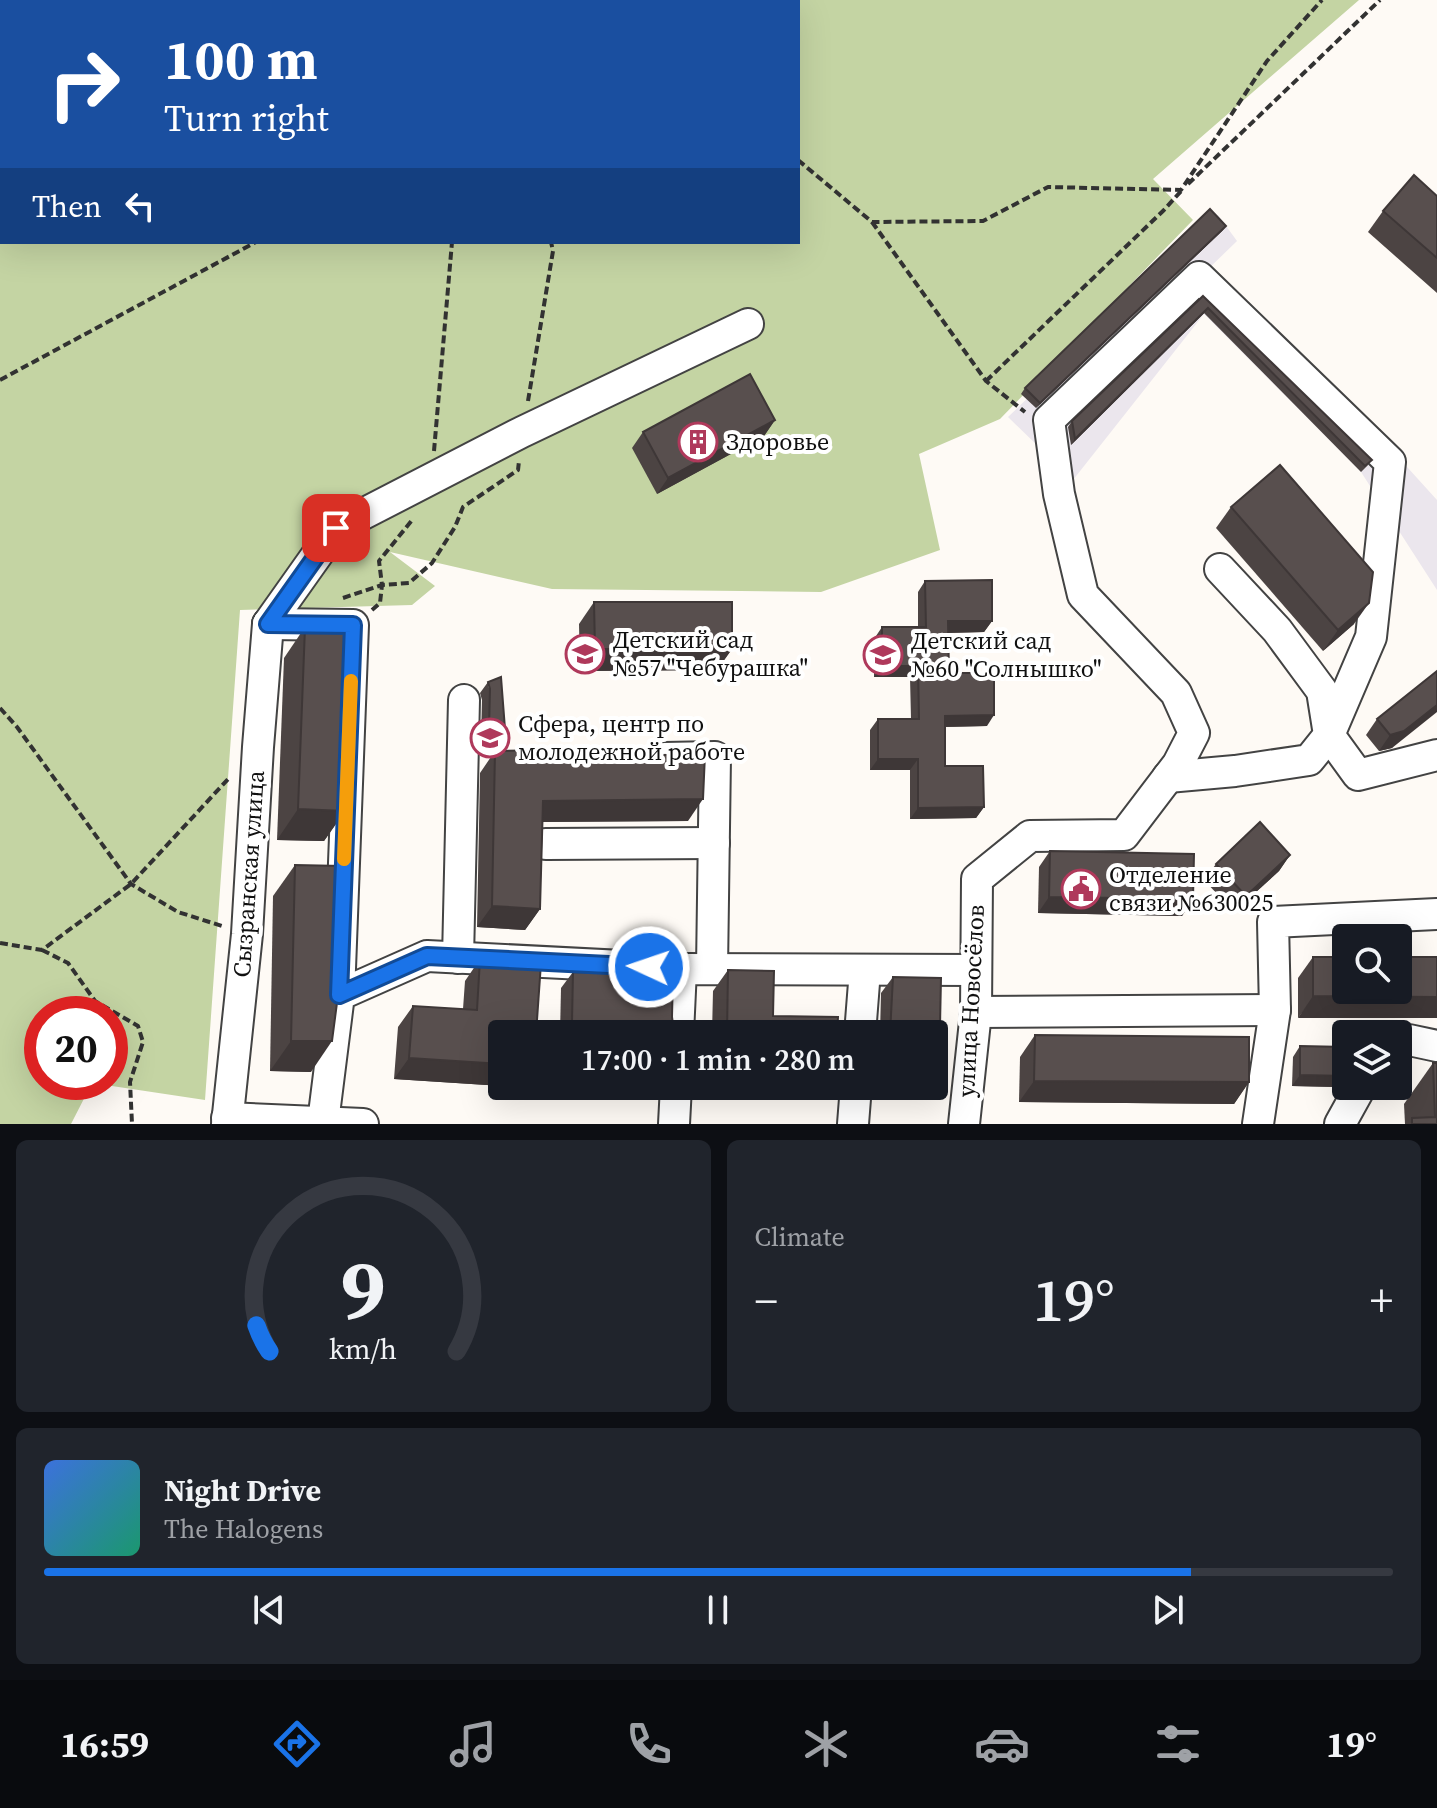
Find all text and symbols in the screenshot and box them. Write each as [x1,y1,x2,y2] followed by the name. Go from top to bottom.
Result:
[164,21,318,98] text: 100 m
[32,32,136,136] icon: right
[164,94,329,143] text: Turn right
[118,184,162,228] icon: left
[32,186,102,227] text: Then
[677,421,719,463] building icon: Здоровье
[726,425,829,458] place label: Здоровье
[302,494,370,562] pin
[314,506,358,550] icon: arrive
[613,623,808,684] place label: Детский сад №57 "Чебурашка"
[911,624,1102,685] place label: Детский сад №60 "Солнышко"
[564,633,606,675] school or university icon: Детский сад №57 "Чебурашка"
[862,634,904,676] school or university icon: Детский сад №60 "Солнышко"
[518,707,745,768] place label: Сфера, центр по молодежной работе
[469,717,511,759] school or university icon: Сфера, центр по молодежной работе
[225,769,272,978] street label: Сызранская улица
[1109,858,1274,919] place label: Отделение связи №630025
[1060,868,1102,910] public building icon: Отделение связи №630025
[949,904,992,1098] street label: улица Новосёлов
[1332,924,1412,1100] map controls
[1332,924,1412,1004] button: search
[607,925,691,1009] position arrow
[24,996,128,1100] speed limit sign: 20
[1332,1020,1412,1100] button: layers
[581,1039,855,1080] text: 17:00 · 1 min · 280 m
[755,1219,845,1255] text: Climate
[341,1232,386,1346] text: 9
[1033,1259,1115,1341] text: 19°
[755,1270,778,1331] text: −
[1370,1270,1393,1331] text: +
[329,1329,397,1369] text: km/h
[164,1470,321,1511] text: Night Drive
[164,1511,323,1547] text: The Halogens
[247,1588,291,1632] icon: previous
[696,1588,740,1632] icon: pause
[1146,1588,1190,1632] icon: next
[269,1716,325,1772] icon: directions
[445,1716,501,1772] icon: music
[621,1716,677,1772] icon: phone
[798,1716,854,1772] icon: climate
[974,1716,1030,1772] icon: car
[1150,1716,1206,1772] icon: filters
[60,1720,149,1769] text: 16:59
[1326,1720,1377,1769] text: 19°

